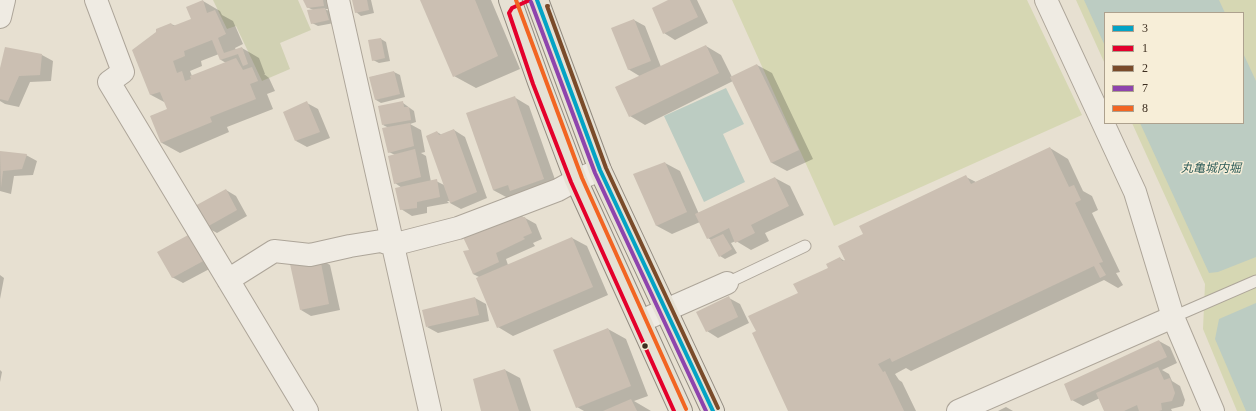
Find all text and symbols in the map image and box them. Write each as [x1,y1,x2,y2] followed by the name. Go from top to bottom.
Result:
[1104,12,1244,124] legend
[1142,21,1148,35] text: 3
[1142,41,1148,55] text: 1
[1142,61,1148,75] text: 2
[1142,81,1148,95] text: 7
[1142,101,1148,115] text: 8
[1181,162,1241,176] water label: 丸亀城内堀
[640,341,650,351] unlabelled marker

